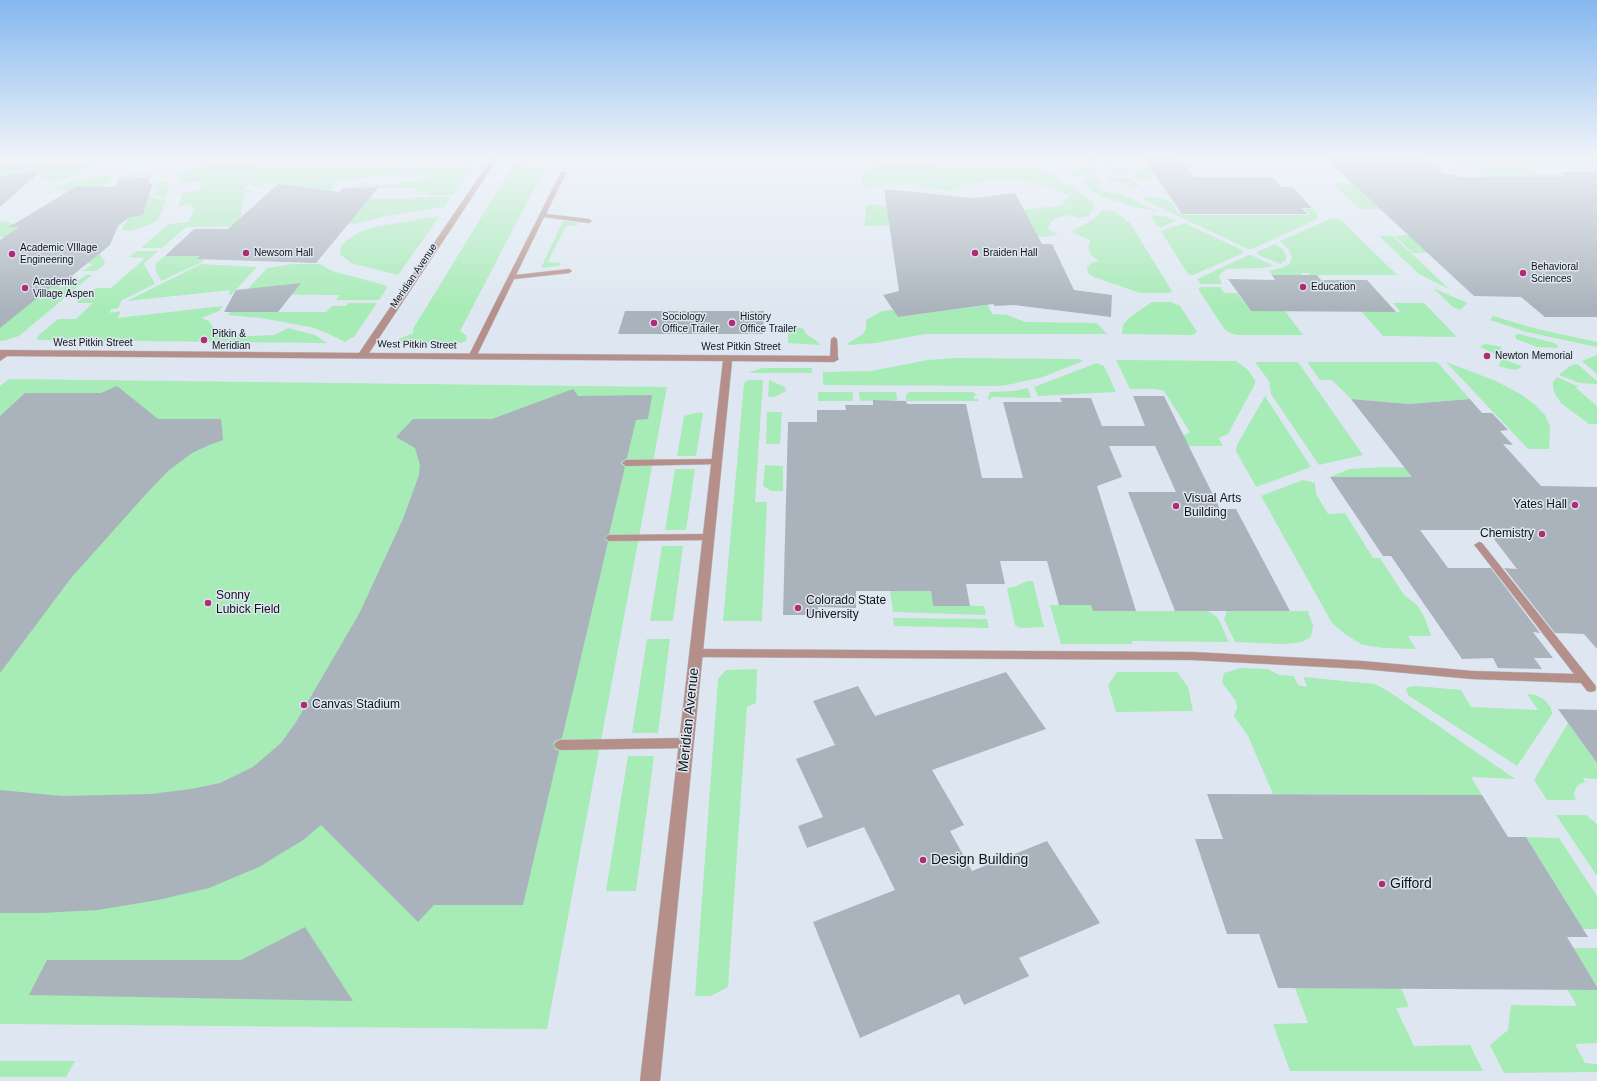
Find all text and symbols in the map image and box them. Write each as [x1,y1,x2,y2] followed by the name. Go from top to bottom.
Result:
[20,242,97,266] place label: Academic VIllage Engineering
[388,242,440,310] street label: Meridian Avenue
[254,247,313,259] place label: Newsom Hall
[983,247,1037,259] place label: Braiden Hall
[241,248,251,258] marker: Newsom Hall
[970,248,980,258] marker: Braiden Hall
[7,249,17,259] marker: Academic VIllage Engineering
[1531,261,1578,284] place label: Behavioral Sciences
[1518,268,1528,278] marker: Behavioral Sciences
[33,276,94,300] place label: Academic Village Aspen
[1311,281,1355,293] place label: Education
[1298,282,1308,292] marker: Education
[20,283,30,293] marker: Academic Village Aspen
[662,311,719,334] place label: Sociology Office Trailer
[740,311,797,334] place label: History Office Trailer
[649,318,659,328] marker: Sociology Office Trailer
[727,318,737,328] marker: History Office Trailer
[212,328,250,352] place label: Pitkin & Meridian
[199,335,209,345] marker: Pitkin & Meridian
[53,337,133,349] street label: West Pitkin Street
[377,338,457,352] street label: West Pitkin Street
[701,341,781,353] street label: West Pitkin Street
[1495,350,1573,362] place label: Newton Memorial
[1482,351,1492,361] marker: Newton Memorial
[1184,492,1241,520] place label: Visual Arts Building
[1513,498,1567,512] place label: Yates Hall
[1570,500,1580,510] marker: Yates Hall
[1171,501,1181,511] marker: Visual Arts Building
[1480,527,1534,541] place label: Chemistry
[1537,529,1547,539] marker: Chemistry
[216,589,280,617] place label: Sonny Lubick Field
[806,594,886,622] place label: Colorado State University
[203,598,213,608] marker: Sonny Lubick Field
[793,603,803,613] marker: Colorado State University
[675,667,703,773] street label: Meridian Avenue
[312,698,400,712] place label: Canvas Stadium
[299,700,309,710] marker: Canvas Stadium
[931,852,1028,868] place label: Design Building
[918,855,928,865] marker: Design Building
[1390,876,1432,892] place label: Gifford
[1377,879,1387,889] marker: Gifford

